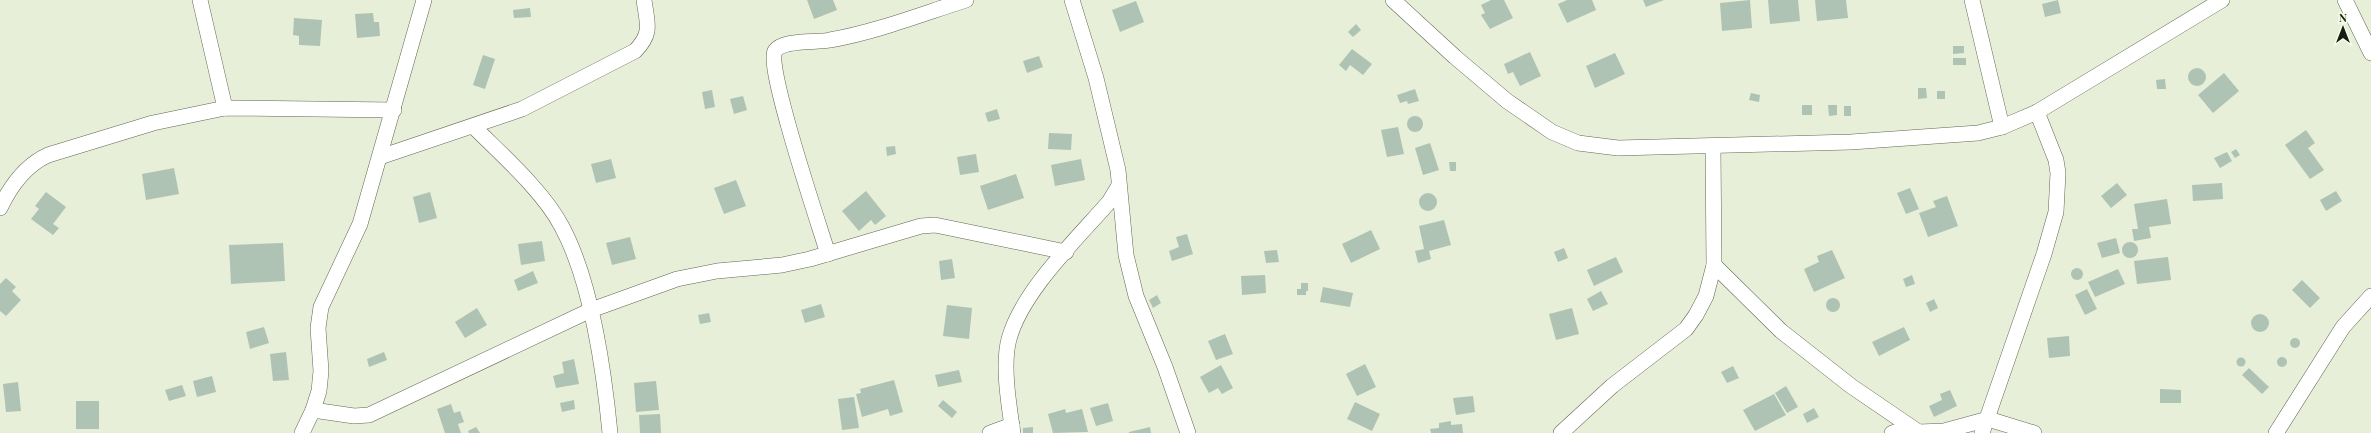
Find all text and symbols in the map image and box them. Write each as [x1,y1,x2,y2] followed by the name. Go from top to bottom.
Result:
[2323,8,2363,48] north arrow
[2339,10,2347,25] text: N

